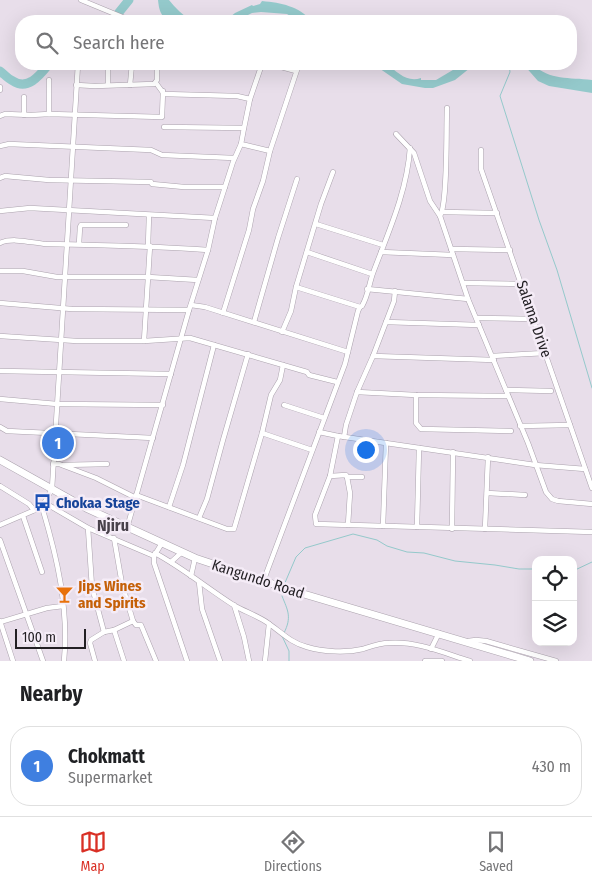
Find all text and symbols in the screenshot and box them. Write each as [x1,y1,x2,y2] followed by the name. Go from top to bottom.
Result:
[15,15,577,70] search box
[33,29,61,57] icon: search
[73,31,165,54] text: Search here
[512,278,556,360] street label: Salama Drive
[42,424,74,462] pin: 1
[353,437,379,463] your location
[32,493,52,513] bus stop icon: Chokaa Stage
[56,494,140,512] place label: Chokaa Stage
[97,516,129,535] district label: Njiru
[209,556,307,602] street label: Kangundo Road
[532,556,577,646] map controls
[532,556,577,601] button: locate
[77,577,146,612] place label: Jips Wines and Spirits
[54,585,74,605] bar icon: Jips Wines and Spirits
[532,601,577,646] button: layers
[15,626,86,649] scale bar
[22,629,56,646] text: 100 m
[20,681,82,707] text: Nearby
[68,745,145,768] text: Chokmatt
[34,757,40,776] text: 1
[532,757,571,776] text: 430 m
[68,768,152,787] text: Supermarket
[79,828,107,875] tab: Map
[264,828,322,875] tab: Directions
[479,828,513,875] tab: Saved

